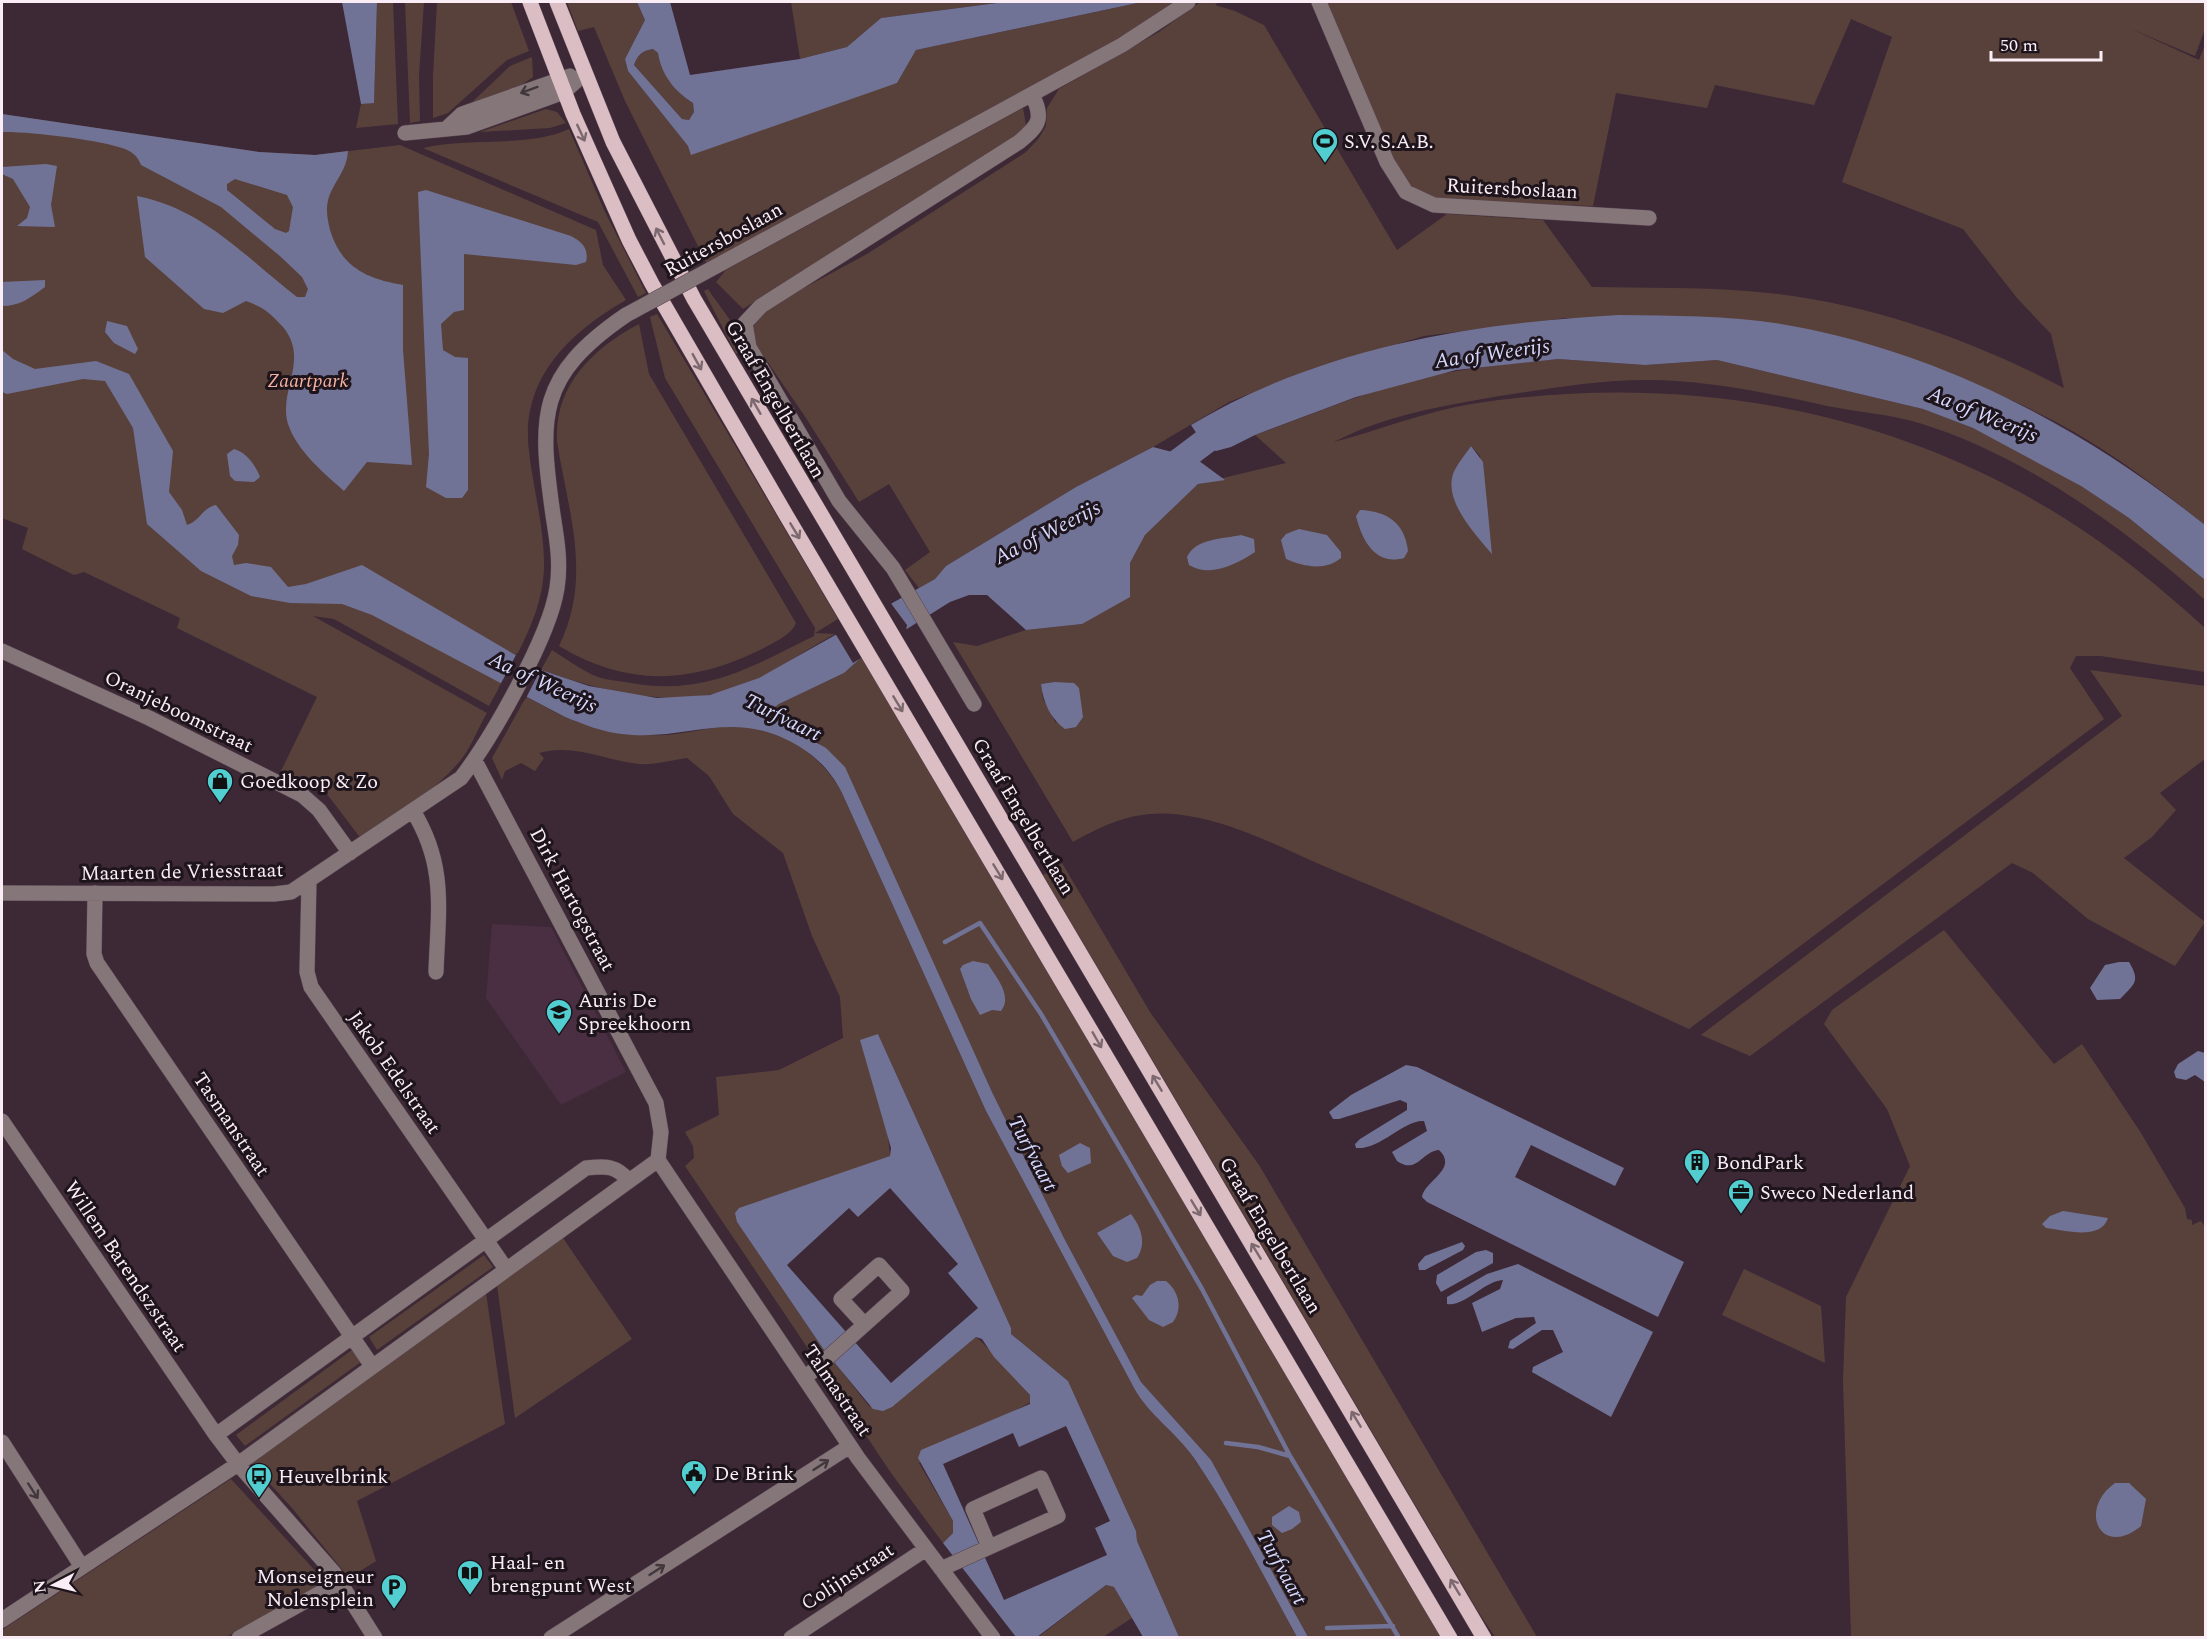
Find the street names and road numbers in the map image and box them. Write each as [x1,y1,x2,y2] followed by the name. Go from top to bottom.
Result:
[1445,171,1578,207] street label: Ruitersboslaan
[659,195,788,285] street label: Ruitersboslaan
[717,315,833,484] street label: Graaf Engelbertlaan
[99,663,258,761] street label: Oranjeboomstraat
[964,732,1082,901] street label: Graaf Engelbertlaan
[522,822,623,977] street label: Dirk Hartogstraat
[80,855,284,889] street label: Maarten de Vriesstraat
[340,1005,448,1140] street label: Jakob Edelstraat
[185,1066,277,1183] street label: Tasmanstraat
[1211,1151,1329,1320] street label: Graaf Engelbertlaan
[56,1175,194,1358] street label: Willem Barendszstraat
[795,1338,879,1443] street label: Talmastraat
[795,1535,900,1618] street label: Colijnstraat

